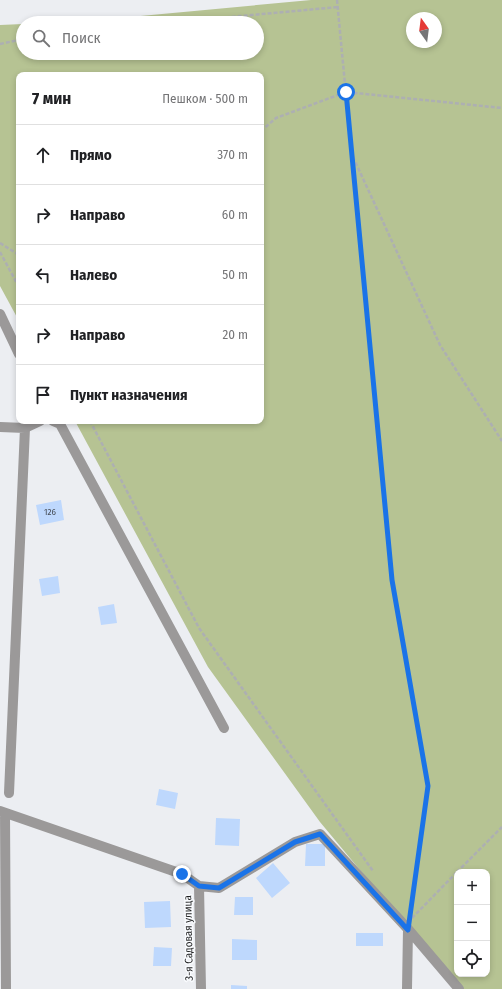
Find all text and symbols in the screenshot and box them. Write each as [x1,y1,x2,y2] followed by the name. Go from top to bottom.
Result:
[406,12,442,48] north arrow
[16,16,264,60] search box
[30,27,52,49] icon: search
[62,29,100,47] text: Поиск
[337,83,355,101] route start
[32,88,71,109] text: 7 мин
[162,91,248,106] text: Пешком · 500 m
[32,144,54,166] icon: ahead
[70,146,112,164] text: Прямо
[217,147,248,162] text: 370 m
[32,204,54,226] icon: right
[70,206,125,224] text: Направо
[222,207,248,222] text: 60 m
[32,264,54,286] icon: left
[70,266,117,284] text: Налево
[222,267,248,282] text: 50 m
[32,324,54,346] icon: right
[70,326,125,344] text: Направо
[222,327,248,342] text: 20 m
[32,384,54,406] icon: arrive
[70,386,188,404] text: Пункт назначения
[44,507,57,517] house number: 126
[173,865,191,883] route end
[454,869,490,977] map controls
[454,869,490,905] button: +
[181,895,196,981] street label: 3-я Садовая улица
[454,905,490,941] button: −
[454,941,490,977] button: locate

